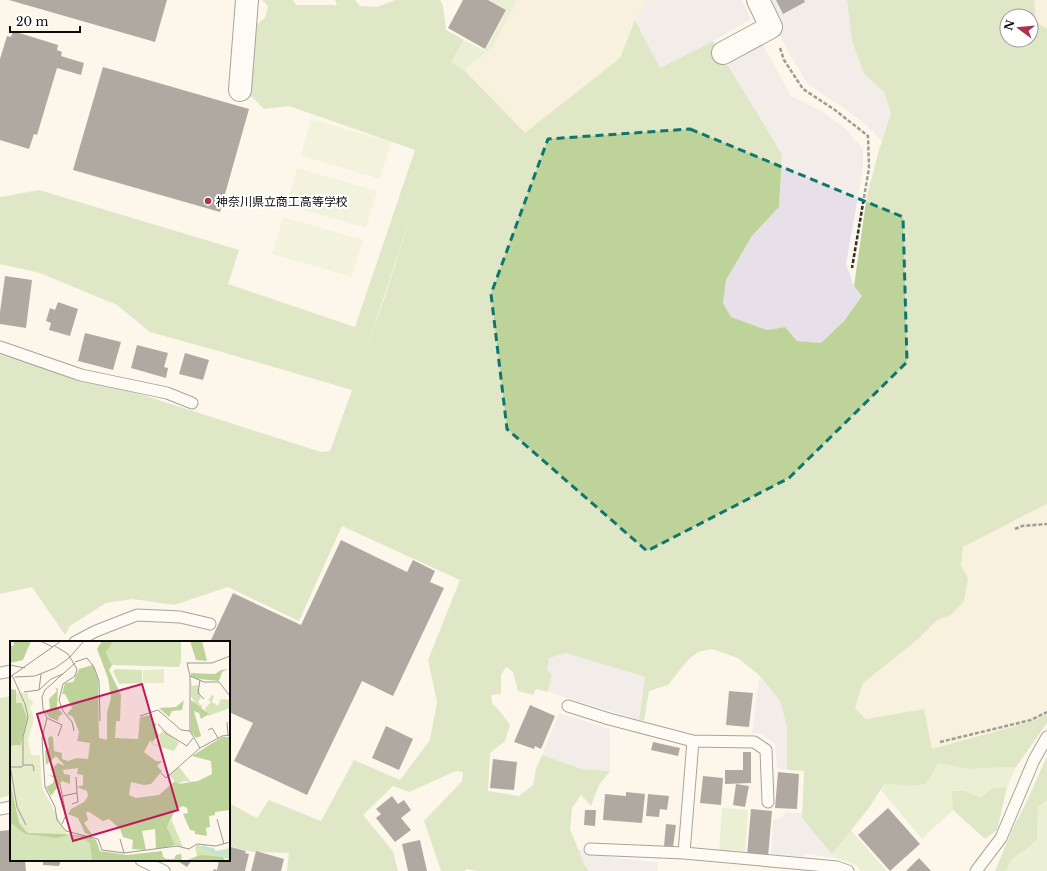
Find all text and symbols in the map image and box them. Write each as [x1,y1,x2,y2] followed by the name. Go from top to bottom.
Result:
[10,8,80,34] scale bar
[999,8,1039,48] north arrow
[16,14,48,29] text: 20 m
[1001,18,1018,32] text: N
[216,194,348,209] place label: 神奈川県立商工高等学校
[203,196,213,206] marker: 神奈川県立商工高等学校
[10,641,230,861] inset map

